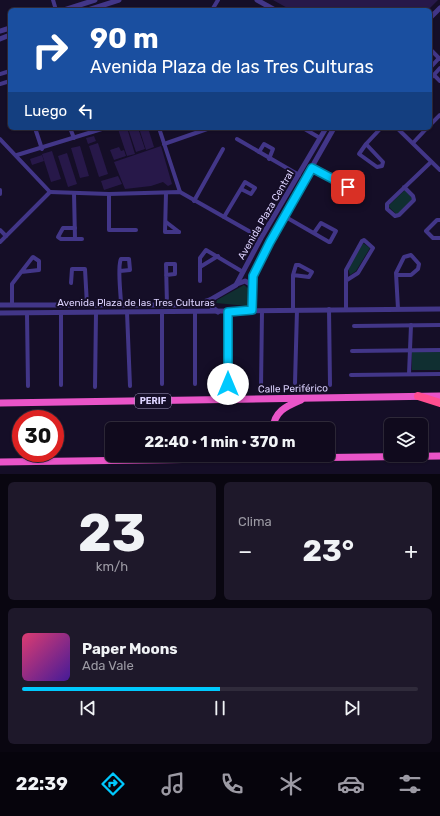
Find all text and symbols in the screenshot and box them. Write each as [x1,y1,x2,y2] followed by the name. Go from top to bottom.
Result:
[90,22,159,55] text: 90 m
[24,24,76,76] icon: right
[90,56,374,78] text: Avenida Plaza de las Tres Culturas
[75,100,97,122] icon: left
[24,102,67,120] text: Luego
[236,168,296,262] street label: Avenida Plaza Central
[331,170,365,204] pin
[337,176,359,198] icon: arrive
[57,297,215,309] street label: Avenida Plaza de las Tres Culturas
[207,363,249,405] position arrow
[258,382,328,396] street label: Calle Periférico
[135,394,171,408] road number: PERIF
[12,410,64,462] speed limit sign: 30
[384,418,428,462] map controls
[384,418,428,462] button: layers
[145,433,295,451] text: 22:40 · 1 min · 370 m
[78,502,146,564] text: 23
[238,514,272,529] text: Clima
[302,533,354,569] text: 23°
[238,538,252,565] text: −
[404,538,418,565] text: +
[96,559,128,574] text: km/h
[82,640,178,658] text: Paper Moons
[82,658,134,673] text: Ada Vale
[77,697,99,719] icon: previous
[209,697,231,719] icon: pause
[341,697,363,719] icon: next
[99,770,127,798] icon: directions
[159,770,187,798] icon: music
[218,770,246,798] icon: phone
[277,770,305,798] icon: climate
[337,770,365,798] icon: car
[396,770,424,798] icon: filters
[16,773,68,795] text: 22:39

